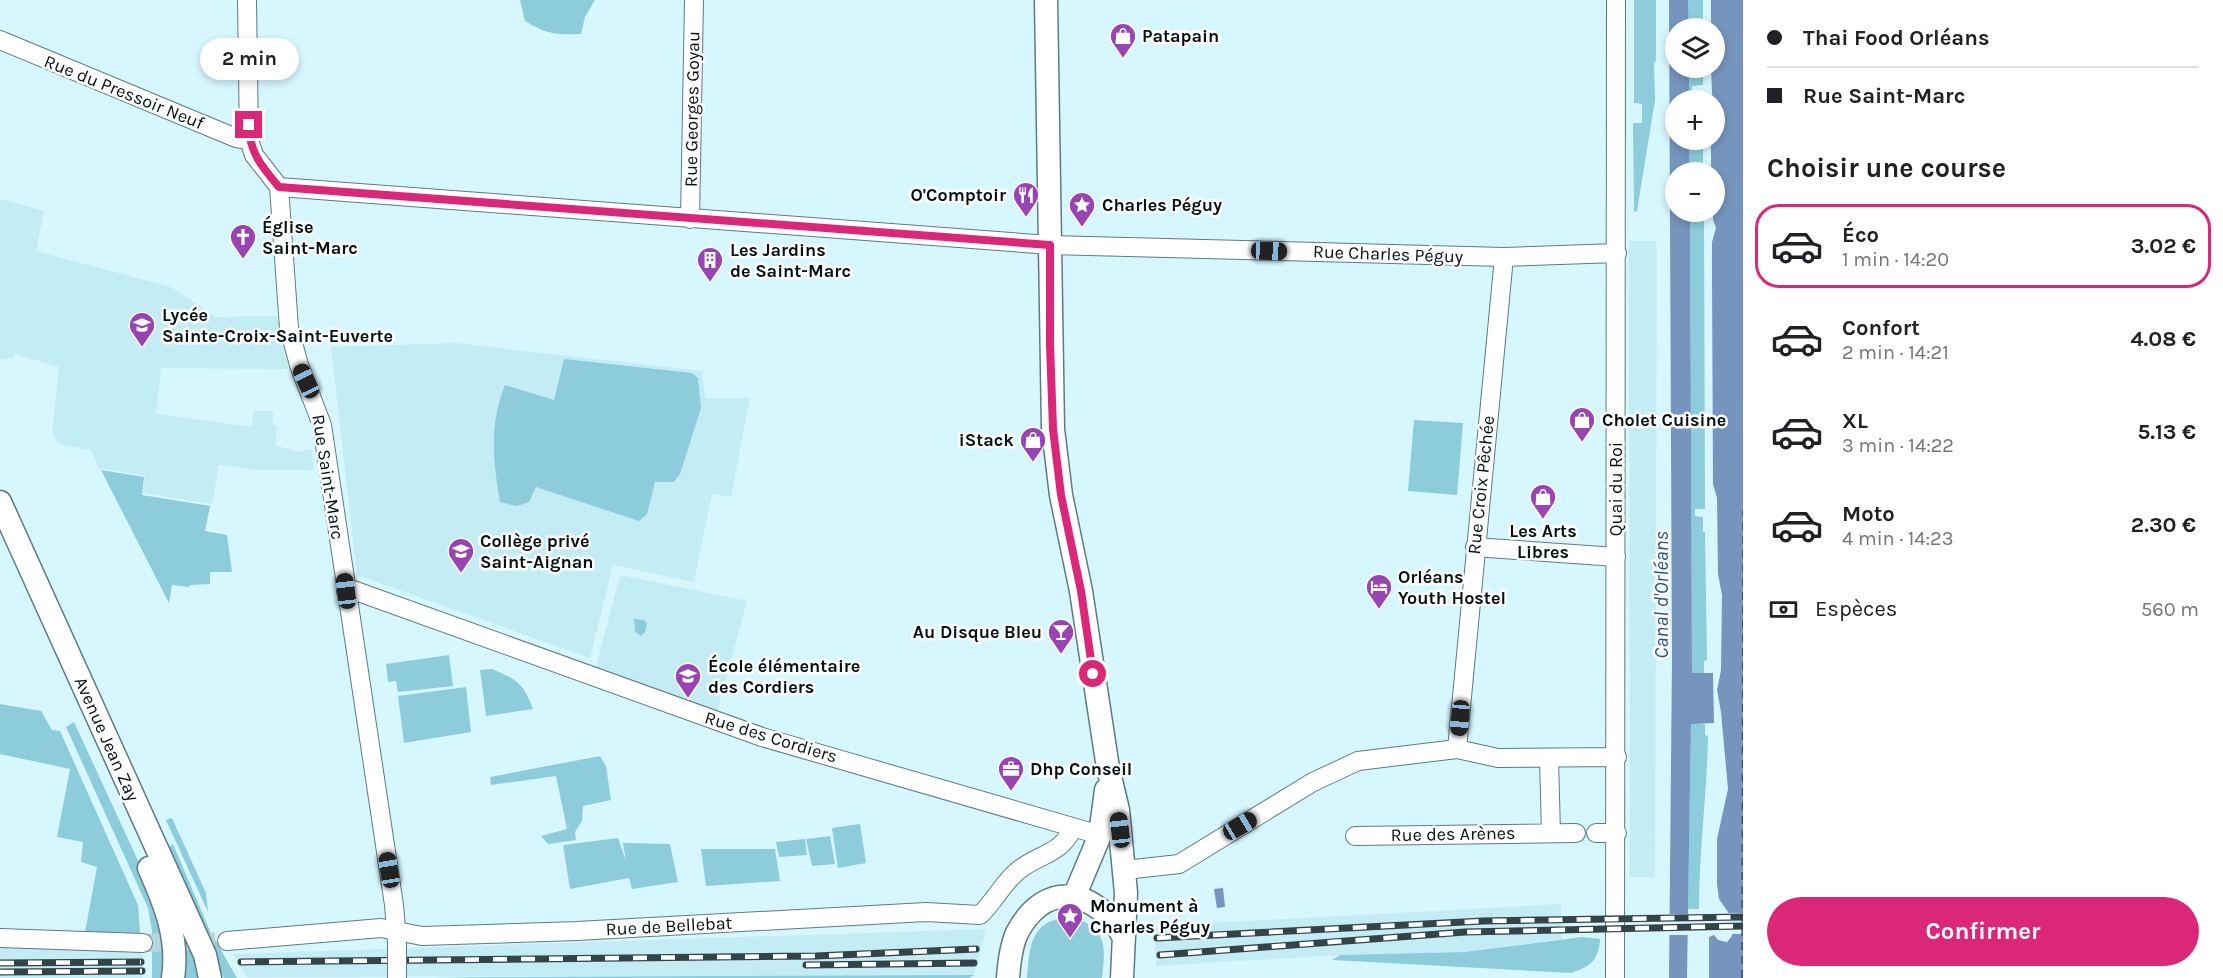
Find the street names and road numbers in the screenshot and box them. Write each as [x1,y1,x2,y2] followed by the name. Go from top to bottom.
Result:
[680,31,704,187] street label: Rue Georges Goyau
[41,50,208,134] street label: Rue du Pressoir Neuf
[1312,240,1464,268] street label: Rue Charles Péguy
[307,413,349,541] street label: Rue Saint-Marc
[1463,414,1499,556] street label: Rue Croix Pêchée
[1605,442,1627,536] street label: Quai du Roi
[70,673,145,805] street label: Avenue Jean Zay
[702,706,840,768] street label: Rue des Cordiers
[1390,822,1516,846] street label: Rue des Arènes
[605,912,733,940] street label: Rue de Bellebat

